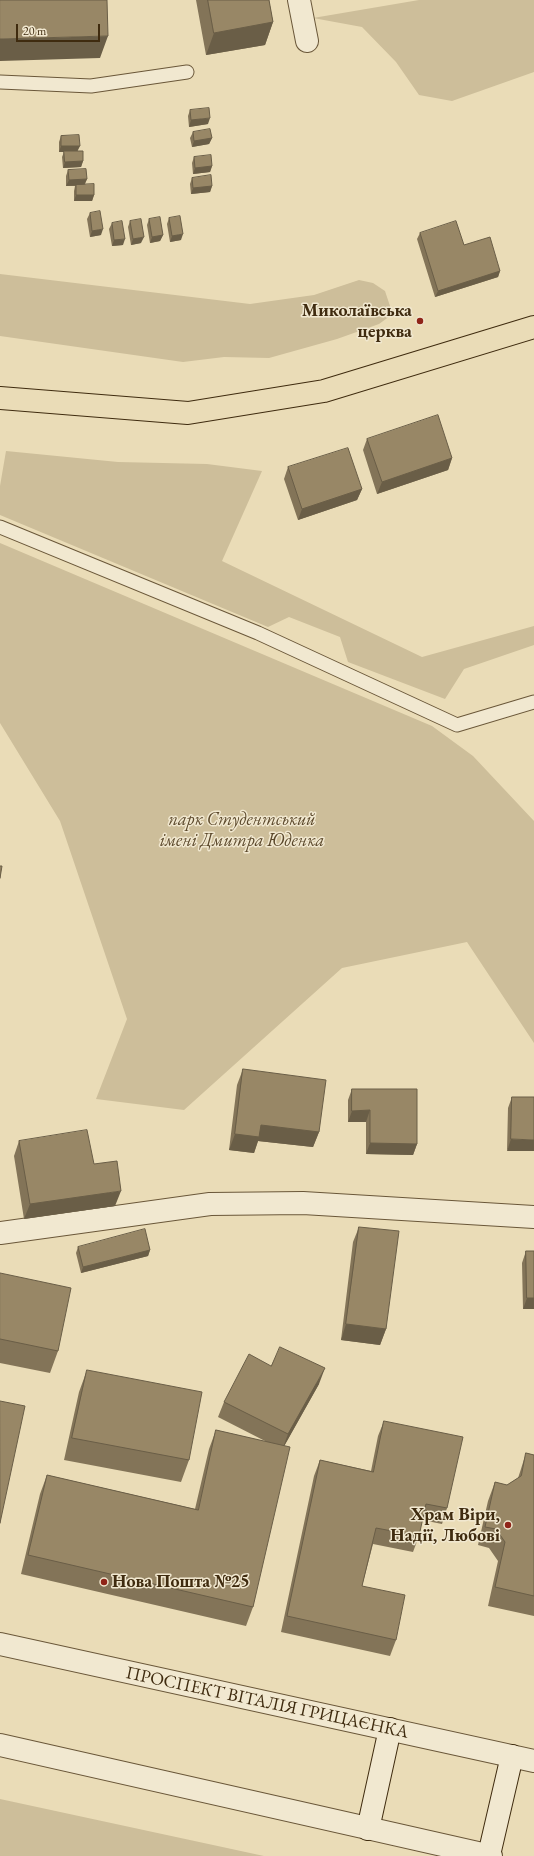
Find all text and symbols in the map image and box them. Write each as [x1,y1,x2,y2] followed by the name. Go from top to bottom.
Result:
[18,16,102,42] scale bar
[23,23,46,39] text: 20 m
[302,300,412,342] place label: Миколаївська церква
[415,316,425,326] marker: Миколаївська церква
[160,809,324,852] park label: парк Студентський імені Дмитра Юденка
[390,1504,500,1546] place label: Храм Віри, Надії, Любові
[503,1520,513,1530] marker: Храм Віри, Надії, Любові
[112,1571,250,1593] place label: Нова Пошта №25
[99,1577,109,1587] marker: Нова Пошта №25
[124,1662,410,1744] street label: ПРОСПЕКТ ВІТАЛІЯ ГРИЦАЄНКА

